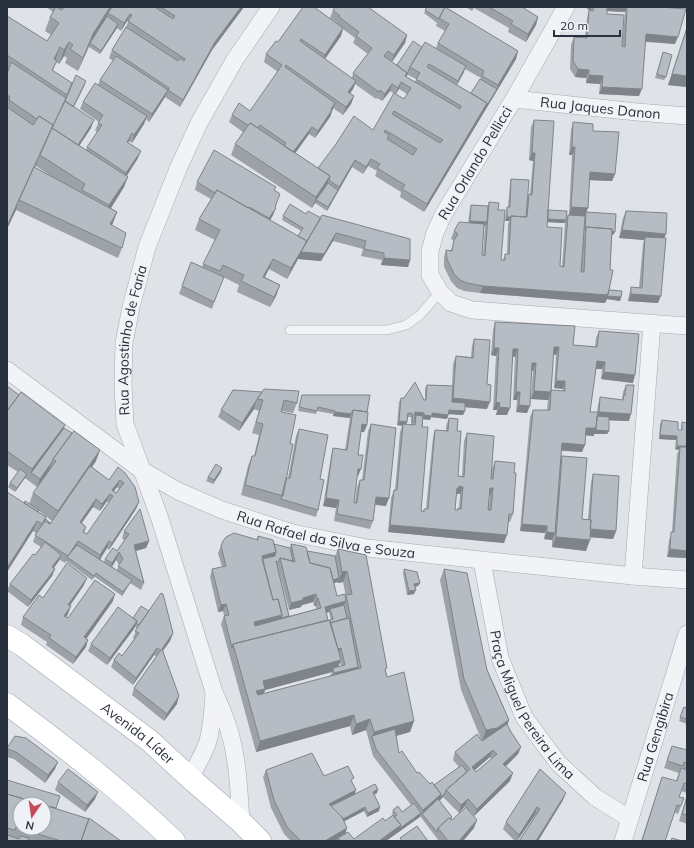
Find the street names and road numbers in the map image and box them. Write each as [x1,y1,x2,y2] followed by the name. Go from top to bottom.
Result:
[539,93,661,123] street label: Rua Jaques Danon
[434,103,516,223] street label: Rua Orlando Pellicci
[114,263,151,416] street label: Rua Agostinho de Faria
[235,506,416,562] street label: Rua Rafael da Silva e Souza
[486,629,579,783] street label: Praça Miguel Pereira Lima
[633,690,678,784] street label: Rua Gengibira
[97,698,179,769] street label: Avenida Líder

